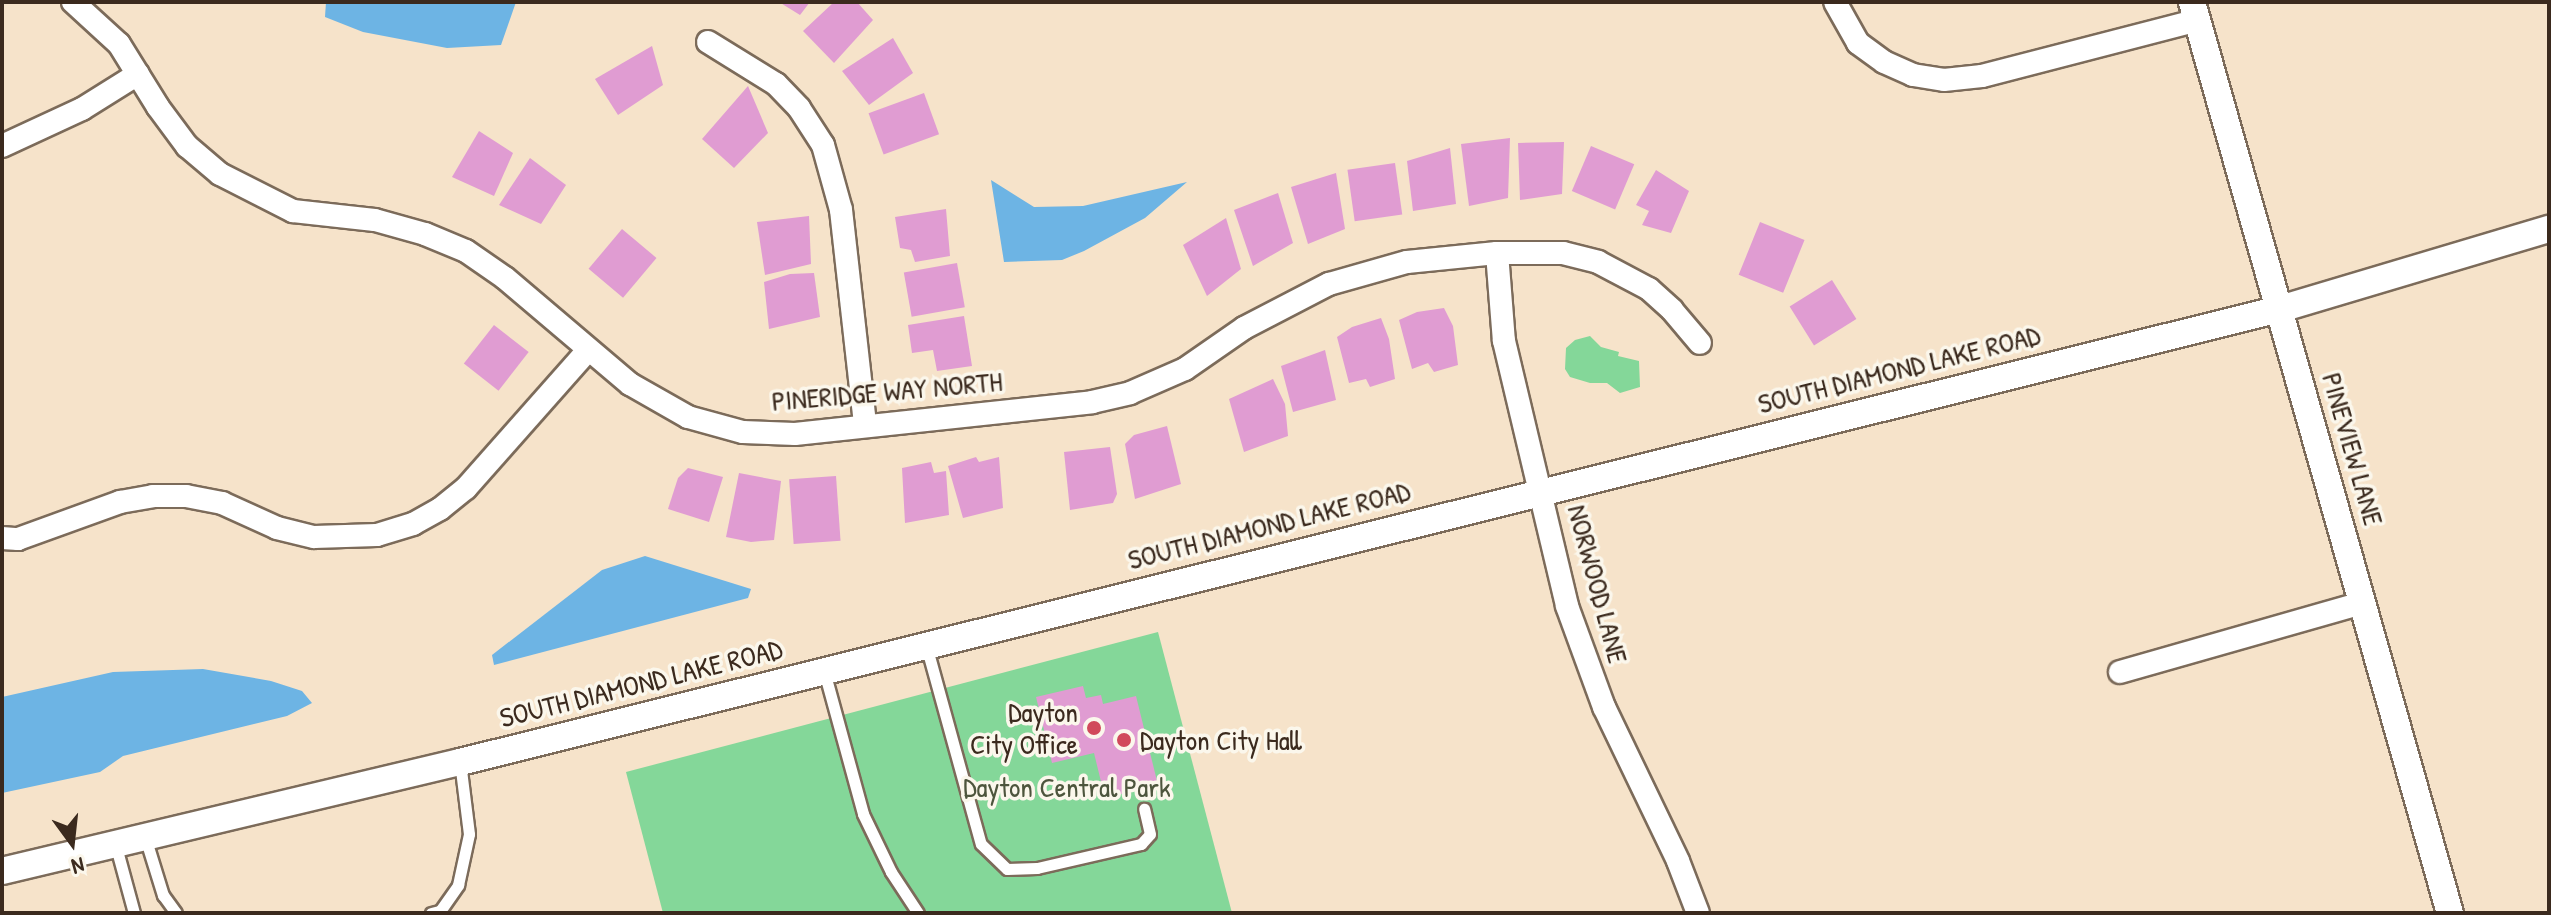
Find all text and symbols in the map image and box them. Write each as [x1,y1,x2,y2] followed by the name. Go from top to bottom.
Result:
[1754,318,2044,420] street label: SOUTH DIAMOND LAKE ROAD
[770,364,1004,418] street label: PINERIDGE WAY NORTH
[2315,369,2391,529] street label: PINEVIEW LANE
[1124,474,1414,576] street label: SOUTH DIAMOND LAKE ROAD
[1561,501,1635,667] street label: NORWOOD LANE
[496,632,786,734] street label: SOUTH DIAMOND LAKE ROAD
[970,695,1078,761] place label: Dayton City Office
[1085,719,1103,737] marker: Dayton City Office
[1140,723,1302,757] place label: Dayton City Hall
[1115,731,1133,749] marker: Dayton City Hall
[963,770,1171,804] park label: Dayton Central Park
[32,803,112,883] north arrow
[69,850,88,882] text: N

